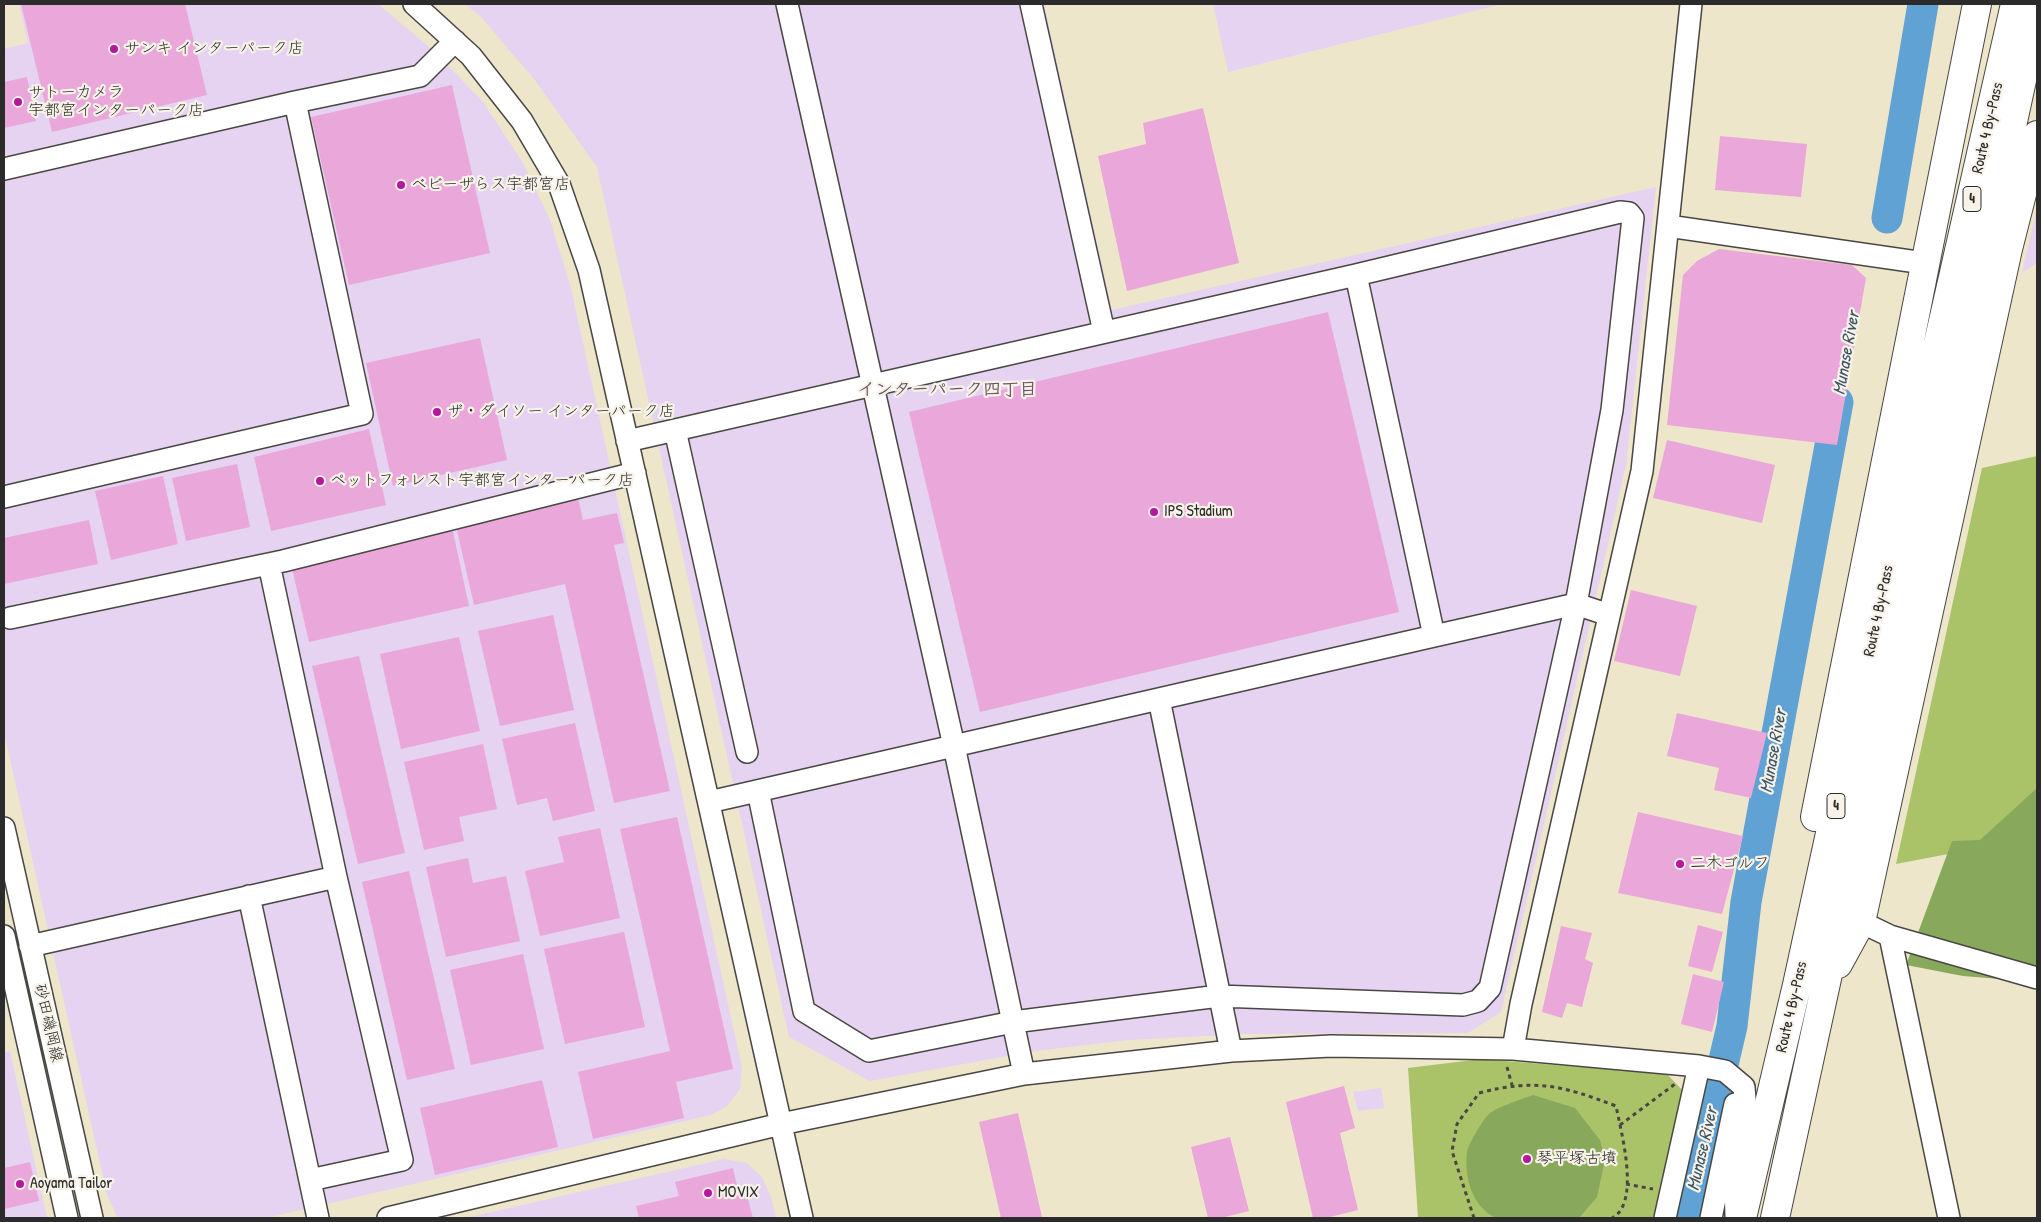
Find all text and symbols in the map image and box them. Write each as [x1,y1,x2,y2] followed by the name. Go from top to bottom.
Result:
[124,39,304,59] place label: サンキ インターパーク店
[108,43,120,55] marker: サンキ インターパーク店
[1968,81,2008,175] street label: Route 4 By-Pass
[28,83,204,121] place label: サトーカメラ 宇都宮インターパーク店
[12,96,24,108] marker: サトーカメラ 宇都宮インターパーク店
[411,175,570,195] place label: ベビーザらス宇都宮店
[395,179,407,191] marker: ベビーザらス宇都宮店
[1963,186,1981,212] road number: 4
[1829,309,1865,397] water label: Munase River
[857,379,1037,401] district label: インターパーク四丁目
[447,402,675,422] place label: ザ・ダイソー インターパーク店
[431,406,443,418] marker: ザ・ダイソー インターパーク店
[330,471,634,491] place label: ペットフォレスト宇都宮インターパーク店
[314,475,326,487] marker: ペットフォレスト宇都宮インターパーク店
[1164,502,1233,522] place label: IPS Stadium
[1148,506,1160,518] marker: IPS Stadium
[1860,564,1898,658] street label: Route 4 By-Pass
[1756,707,1792,795] water label: Munase River
[1827,794,1845,818] road number: 4
[1690,854,1770,874] place label: 二木ゴルフ
[1674,858,1686,870] marker: 二木ゴルフ
[1772,960,1812,1054] street label: Route 4 By-Pass
[30,982,66,1064] street label: 砂田磯岡線
[1683,1105,1723,1193] water label: Munase River
[1537,1149,1617,1169] place label: 琴平塚古墳
[1521,1153,1533,1165] marker: 琴平塚古墳
[30,1174,112,1194] place label: Aoyama Tailor
[14,1178,26,1190] marker: Aoyama Tailor
[718,1183,759,1203] place label: MOVIX
[702,1187,714,1199] marker: MOVIX

